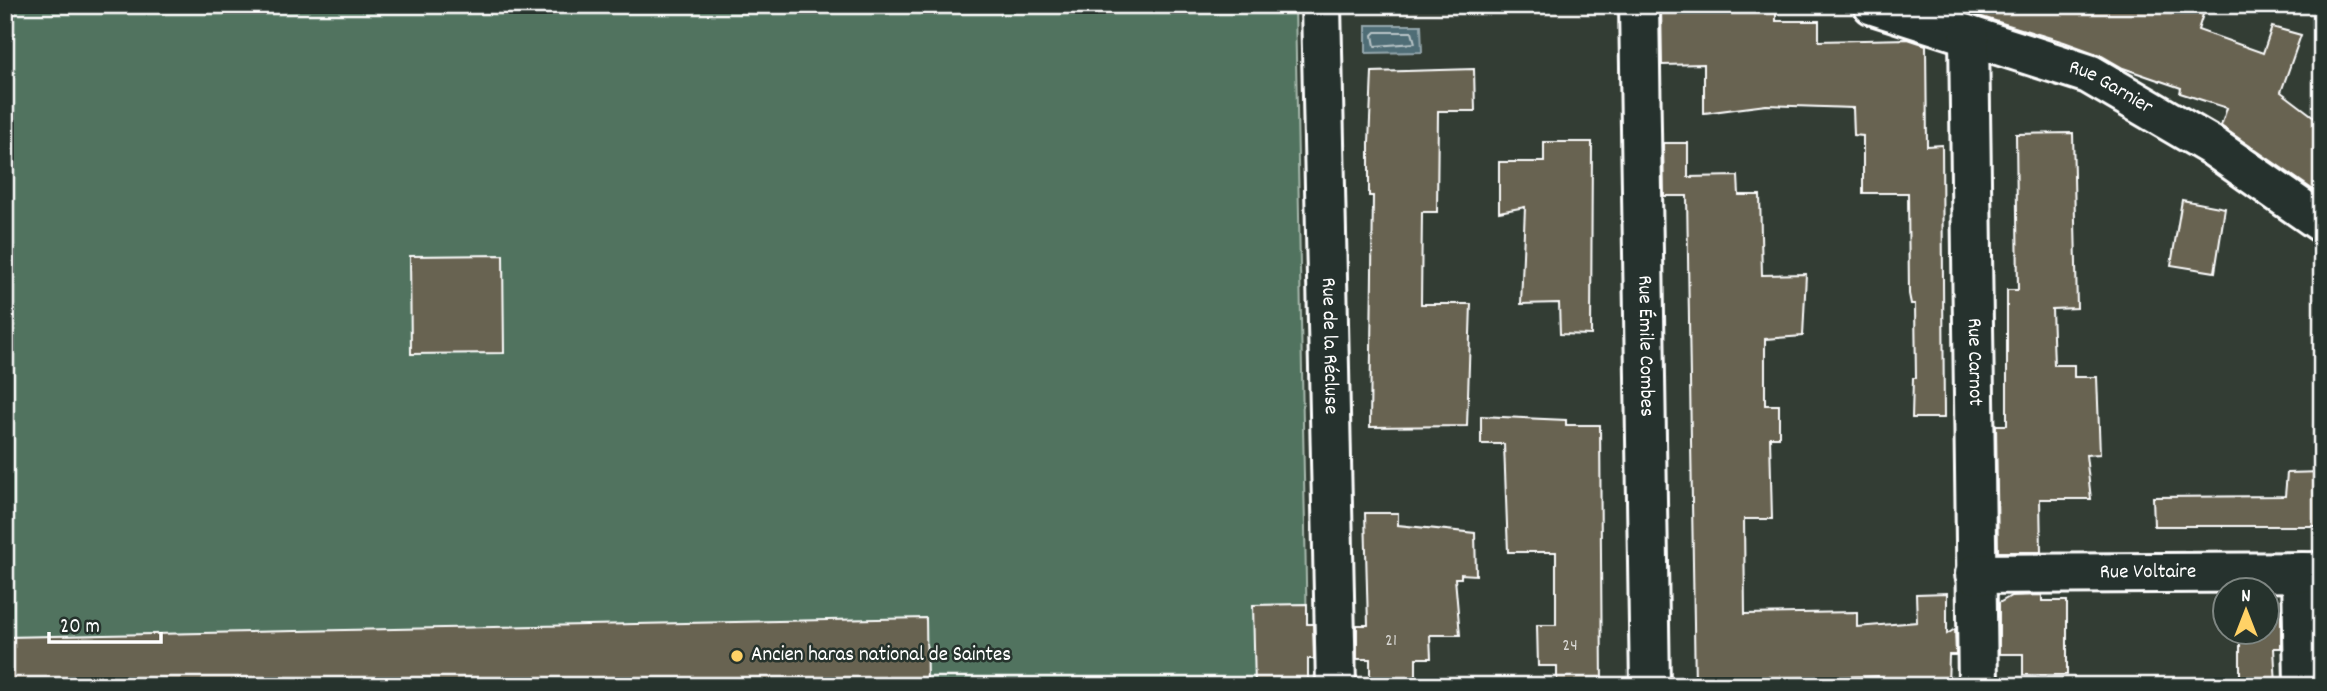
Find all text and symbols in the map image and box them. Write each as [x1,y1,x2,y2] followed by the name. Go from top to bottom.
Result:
[2065,53,2158,123] street label: Rue Garnier
[1628,275,1661,417] street label: Rue Émile Combes
[1312,277,1345,415] street label: Rue de la Récluse
[1958,318,1989,407] street label: Rue Carnot
[2100,558,2196,588] street label: Rue Voltaire
[2212,576,2282,646] north arrow
[2241,584,2251,611] text: N
[49,600,161,644] scale bar
[60,613,100,643] text: 20 m
[1385,629,1397,654] house number: 21
[1562,634,1578,659] house number: 24
[751,641,1011,671] place label: Ancien haras national de Saintes
[729,648,745,664] marker: Ancien haras national de Saintes

